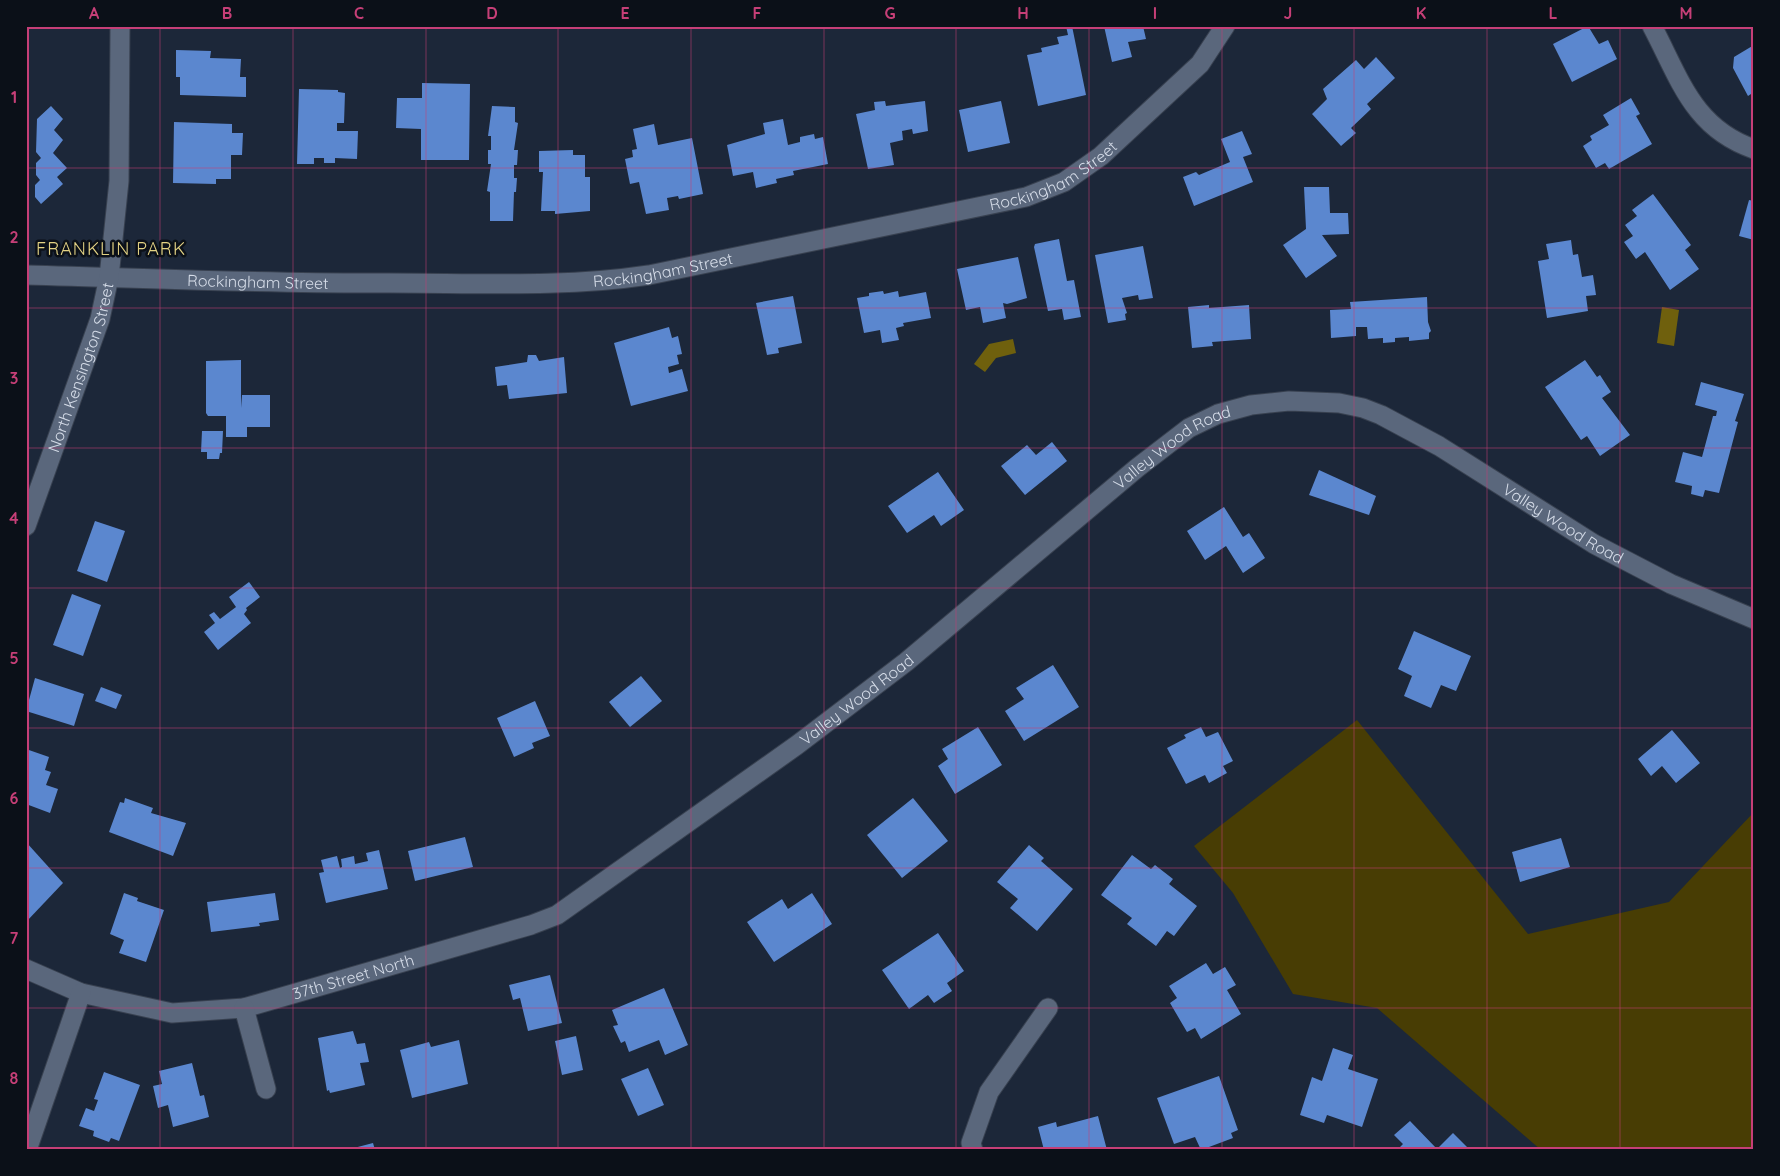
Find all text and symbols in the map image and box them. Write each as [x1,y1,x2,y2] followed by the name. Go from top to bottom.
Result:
[89,3,100,23] text: A
[222,3,232,23] text: B
[354,3,364,23] text: C
[486,3,498,23] text: D
[620,3,630,23] text: E
[753,3,762,23] text: F
[884,3,896,23] text: G
[1017,3,1029,23] text: H
[1153,3,1157,23] text: I
[1284,3,1292,23] text: J
[1416,3,1426,23] text: K
[1549,3,1558,23] text: L
[1679,3,1693,23] text: M
[11,87,17,107] text: 1
[988,136,1121,214] street label: Rockingham Street
[9,227,19,247] text: 2
[36,237,186,260] district label: FRANKLIN PARK
[592,248,734,291] street label: Rockingham Street
[187,270,329,293] street label: Rockingham Street
[43,281,118,455] street label: North Kensington Street
[10,368,18,388] text: 3
[1109,401,1233,494] street label: Valley Wood Road
[1499,479,1627,568] street label: Valley Wood Road
[9,508,19,528] text: 4
[9,648,19,668] text: 5
[796,650,918,749] street label: Valley Wood Road
[10,788,19,808] text: 6
[10,928,19,948] text: 7
[290,949,416,1003] street label: 37th Street North
[10,1068,19,1088] text: 8

